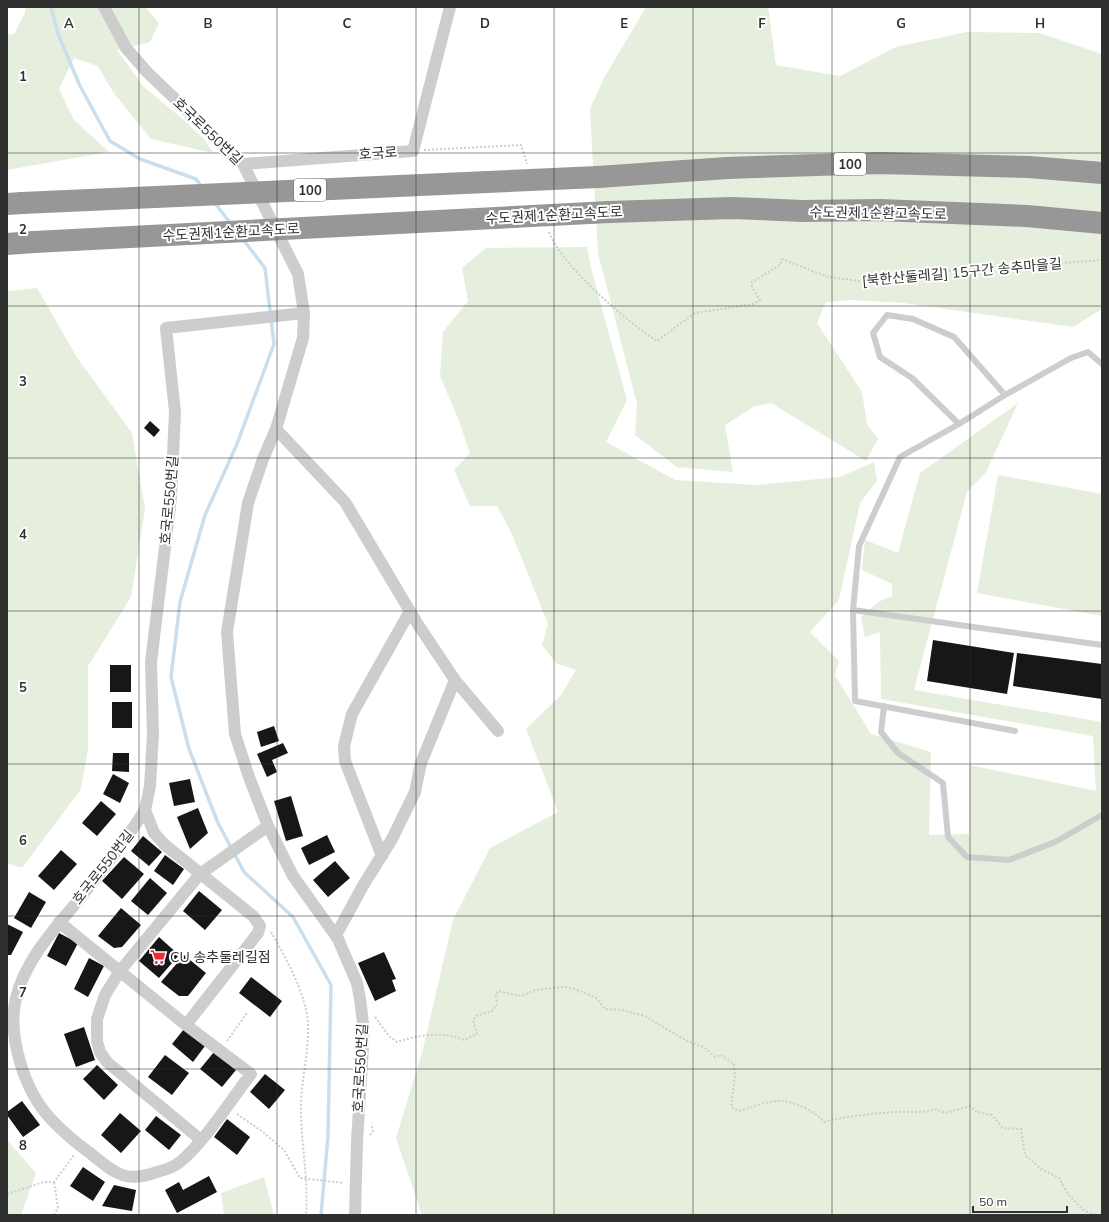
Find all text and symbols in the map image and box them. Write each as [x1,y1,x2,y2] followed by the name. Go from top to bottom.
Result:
[64,15,74,31] text: A
[204,15,213,31] text: B
[343,15,352,31] text: C
[480,15,490,31] text: D
[620,15,628,31] text: E
[758,15,766,31] text: F
[896,15,906,31] text: G
[1035,15,1045,31] text: H
[19,68,27,84] text: 1
[170,93,246,169] street label: 호국로550번길
[358,143,398,163] street label: 호국로
[834,153,866,175] road number: 100
[294,179,326,201] road number: 100
[485,202,623,228] street label: 수도권제1순환고속도로
[809,203,947,223] street label: 수도권제1순환고속도로
[162,219,300,245] street label: 수도권제1순환고속도로
[19,221,27,237] text: 2
[861,254,1063,290] street label: [북한산둘레길] 15구간 송추마을길
[19,373,27,389] text: 3
[156,455,182,545] street label: 호국로550번길
[19,526,27,542] text: 4
[19,679,27,695] text: 5
[68,826,138,908] street label: 호국로550번길
[19,832,27,848] text: 6
[149,948,167,966] supermarket icon: CU 송추둘레길점
[170,948,271,966] place label: CU 송추둘레길점
[19,984,27,1000] text: 7
[349,1023,371,1113] street label: 호국로550번길
[19,1137,27,1153] text: 8
[973,1188,1067,1214] scale bar
[979,1194,1007,1209] text: 50 m

